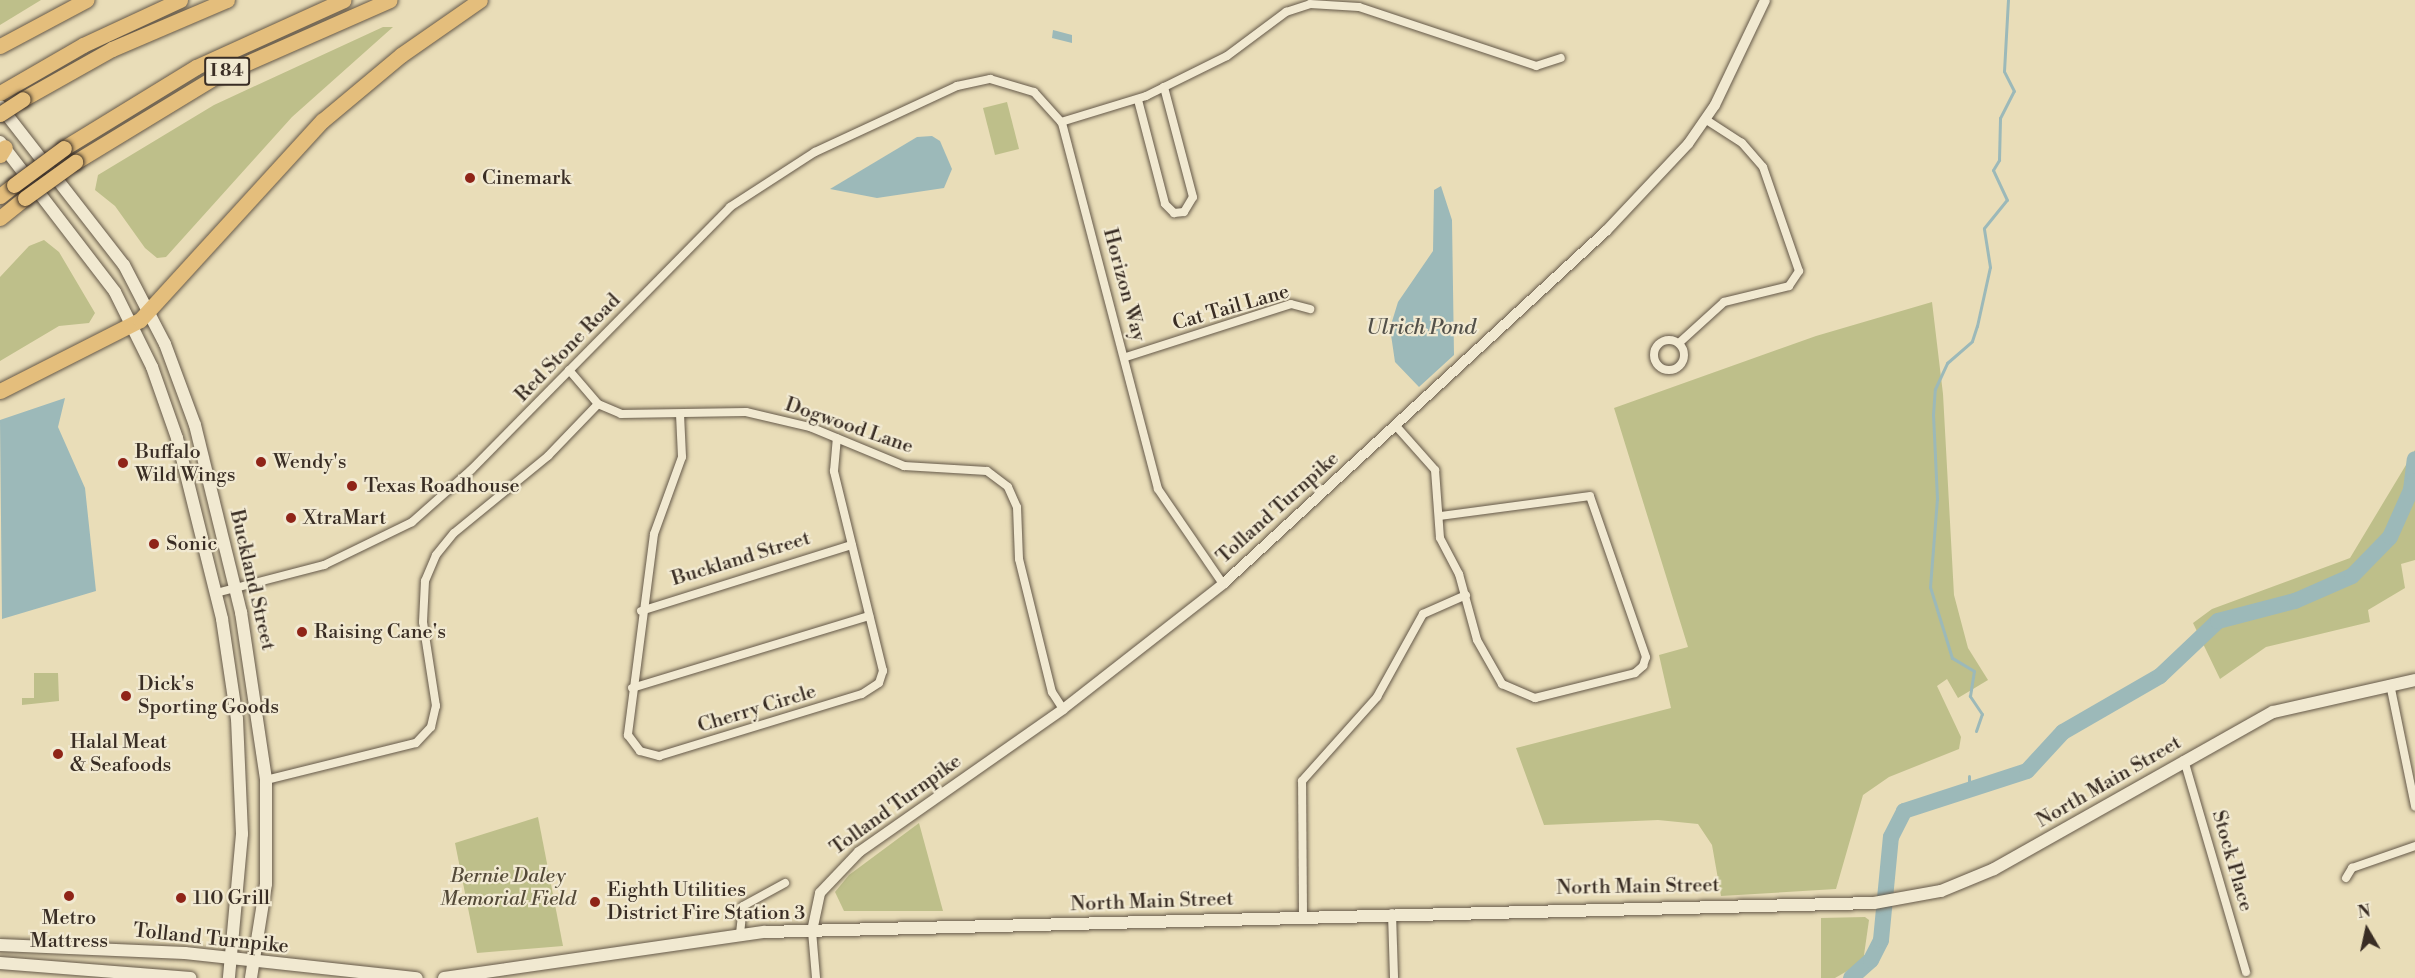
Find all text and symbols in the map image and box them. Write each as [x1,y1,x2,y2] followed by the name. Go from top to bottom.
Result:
[203,56,251,86] road number: I 84
[482,166,571,190] place label: Cinemark
[463,171,477,185] marker: Cinemark
[1097,226,1151,344] street label: Horizon Way
[1170,280,1292,336] street label: Cat Tail Lane
[510,289,626,407] street label: Red Stone Road
[1366,315,1476,341] water label: Ulrich Pond
[782,393,916,459] street label: Dogwood Lane
[135,440,235,487] place label: Buffalo Wild Wings
[1212,447,1344,569] street label: Tolland Turnpike
[273,450,346,474] place label: Wendy's
[254,455,268,469] marker: Wendy's
[116,456,130,470] marker: Buffalo Wild Wings
[364,474,520,498] place label: Texas Roadhouse
[345,479,359,493] marker: Texas Roadhouse
[303,506,386,530] place label: XtraMart
[224,507,280,653] street label: Buckland Street
[284,511,298,525] marker: XtraMart
[669,527,813,591] street label: Buckland Street
[166,532,217,556] place label: Sonic
[147,537,161,551] marker: Sonic
[314,620,446,644] place label: Raising Cane's
[295,625,309,639] marker: Raising Cane's
[138,672,279,719] place label: Dick's Sporting Goods
[695,680,819,738] street label: Cherry Circle
[119,689,133,703] marker: Dick's Sporting Goods
[70,730,171,777] place label: Halal Meat & Seafoods
[2032,731,2186,833] street label: North Main Street
[51,747,65,761] marker: Halal Meat & Seafoods
[826,749,966,861] street label: Tolland Turnpike
[2206,808,2258,914] street label: Stock Place
[440,865,576,912] park label: Bernie Daley Memorial Field
[1556,874,1720,900] street label: North Main Street
[607,879,805,926] place label: Eighth Utilities District Fire Station 3
[193,886,270,910] place label: 110 Grill
[1070,887,1234,917] street label: North Main Street
[62,889,76,903] marker: Metro Mattress
[174,891,188,905] marker: 110 Grill
[588,895,602,909] marker: Eighth Utilities District Fire Station 3
[2337,900,2397,960] north arrow
[2356,901,2372,923] text: N
[30,906,108,953] place label: Metro Mattress
[132,919,290,959] street label: Tolland Turnpike

